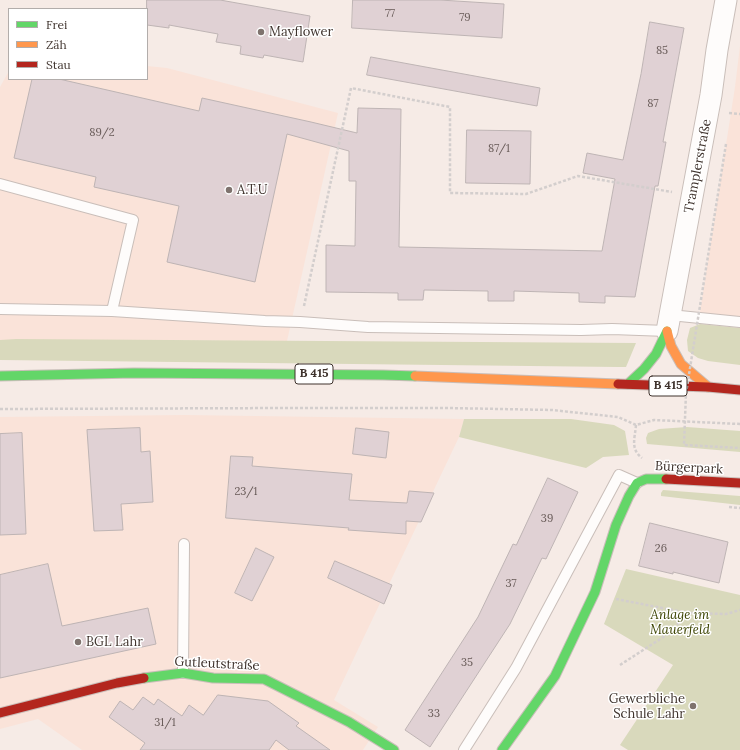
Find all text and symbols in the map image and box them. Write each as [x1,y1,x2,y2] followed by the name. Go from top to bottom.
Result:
[385,7,395,21] house number: 77
[8,8,148,80] legend
[459,11,471,25] house number: 79
[46,17,67,32] text: Frei
[269,24,333,40] place label: Mayflower
[256,27,266,37] marker: Mayflower
[46,37,67,52] text: Zäh
[656,44,668,58] house number: 85
[46,57,71,72] text: Stau
[647,97,659,111] house number: 87
[681,118,715,214] street label: Tramplerstraße
[89,126,115,140] house number: 89/2
[488,142,510,156] house number: 87/1
[237,182,268,198] place label: A.T.U
[224,185,234,195] marker: A.T.U
[295,364,333,384] road number: B 415
[649,376,687,396] road number: B 415
[655,458,723,478] street label: Bürgerpark
[234,485,258,499] house number: 23/1
[541,512,553,526] house number: 39
[655,542,667,556] house number: 26
[506,577,516,591] house number: 37
[650,607,710,638] park label: Anlage im Mauerfeld
[86,634,143,650] place label: BGL Lahr
[73,637,83,647] marker: BGL Lahr
[174,654,260,674] street label: Gutleutstraße
[461,656,473,670] house number: 35
[609,691,685,722] place label: Gewerbliche Schule Lahr
[688,701,698,711] marker: Gewerbliche Schule Lahr
[428,707,440,721] house number: 33
[154,716,176,730] house number: 31/1

